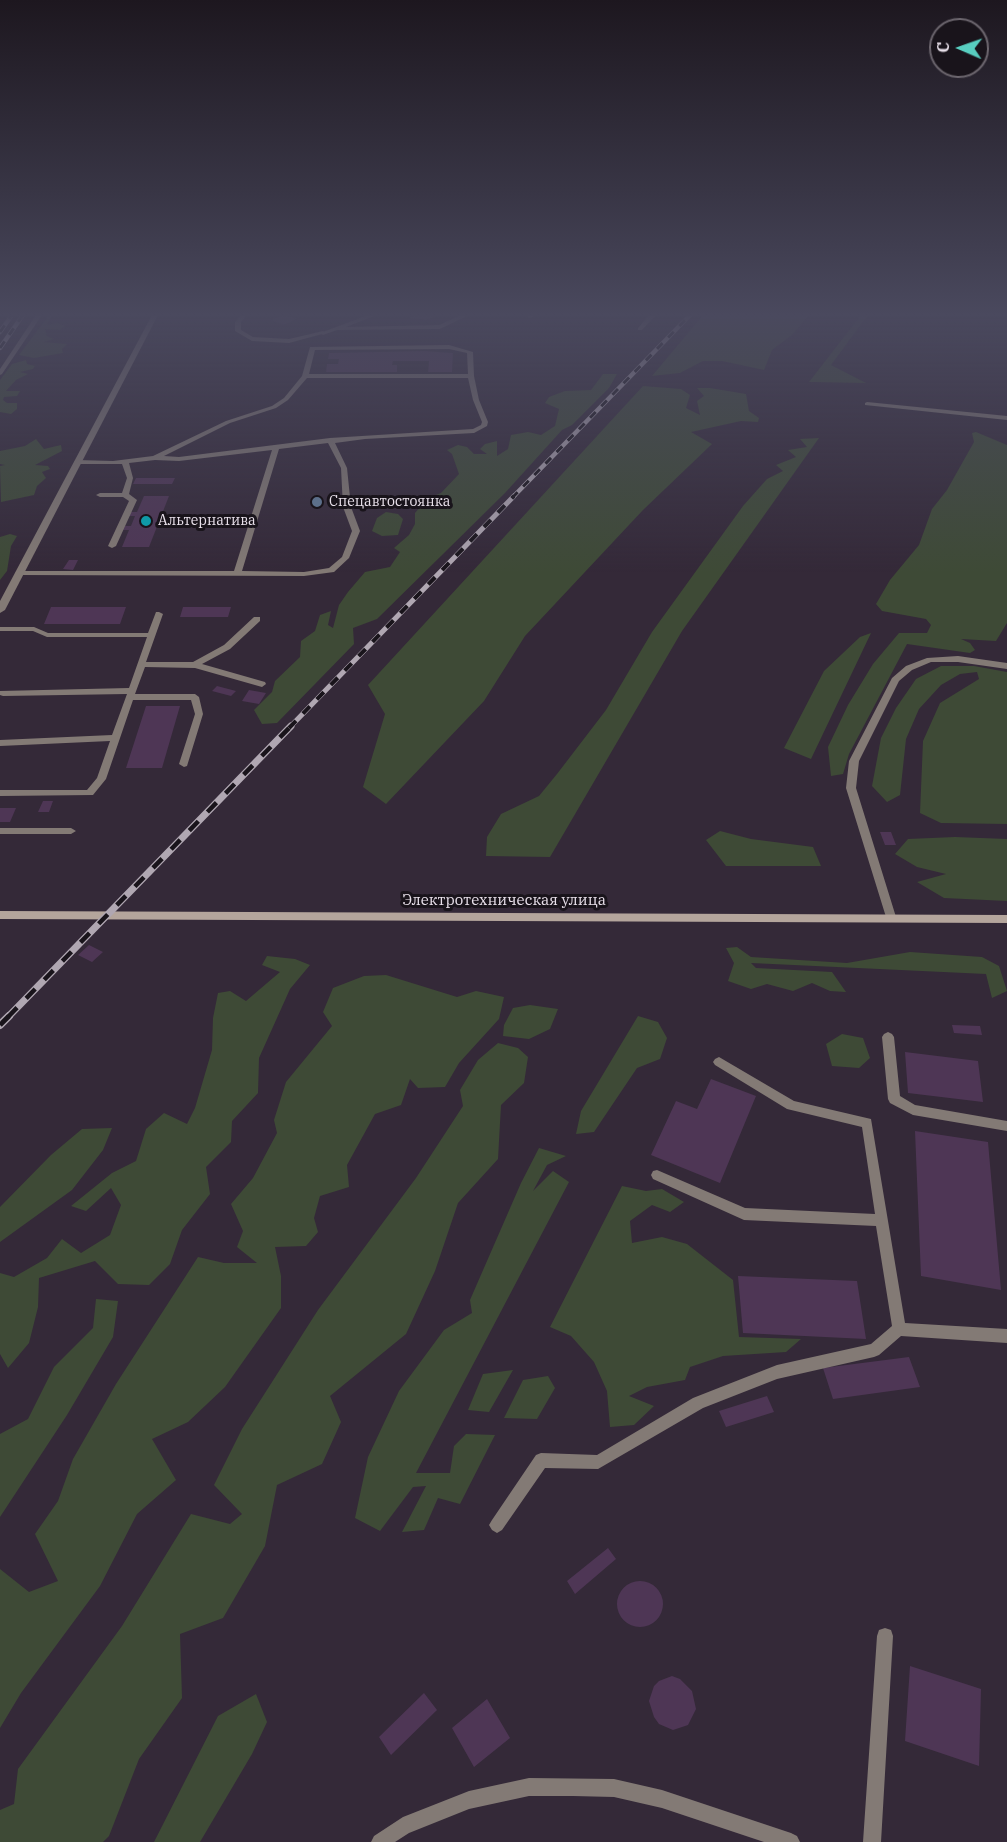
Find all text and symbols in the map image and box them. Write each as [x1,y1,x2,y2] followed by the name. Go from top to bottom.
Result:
[929,18,989,78] north arrow
[933,42,953,53] text: С
[329,494,450,510] place label: Спецавтостоянка
[310,495,324,509] marker: Спецавтостоянка
[158,513,256,529] place label: Альтернатива
[139,514,153,528] marker: Альтернатива
[402,892,606,910] street label: Электротехническая улица

